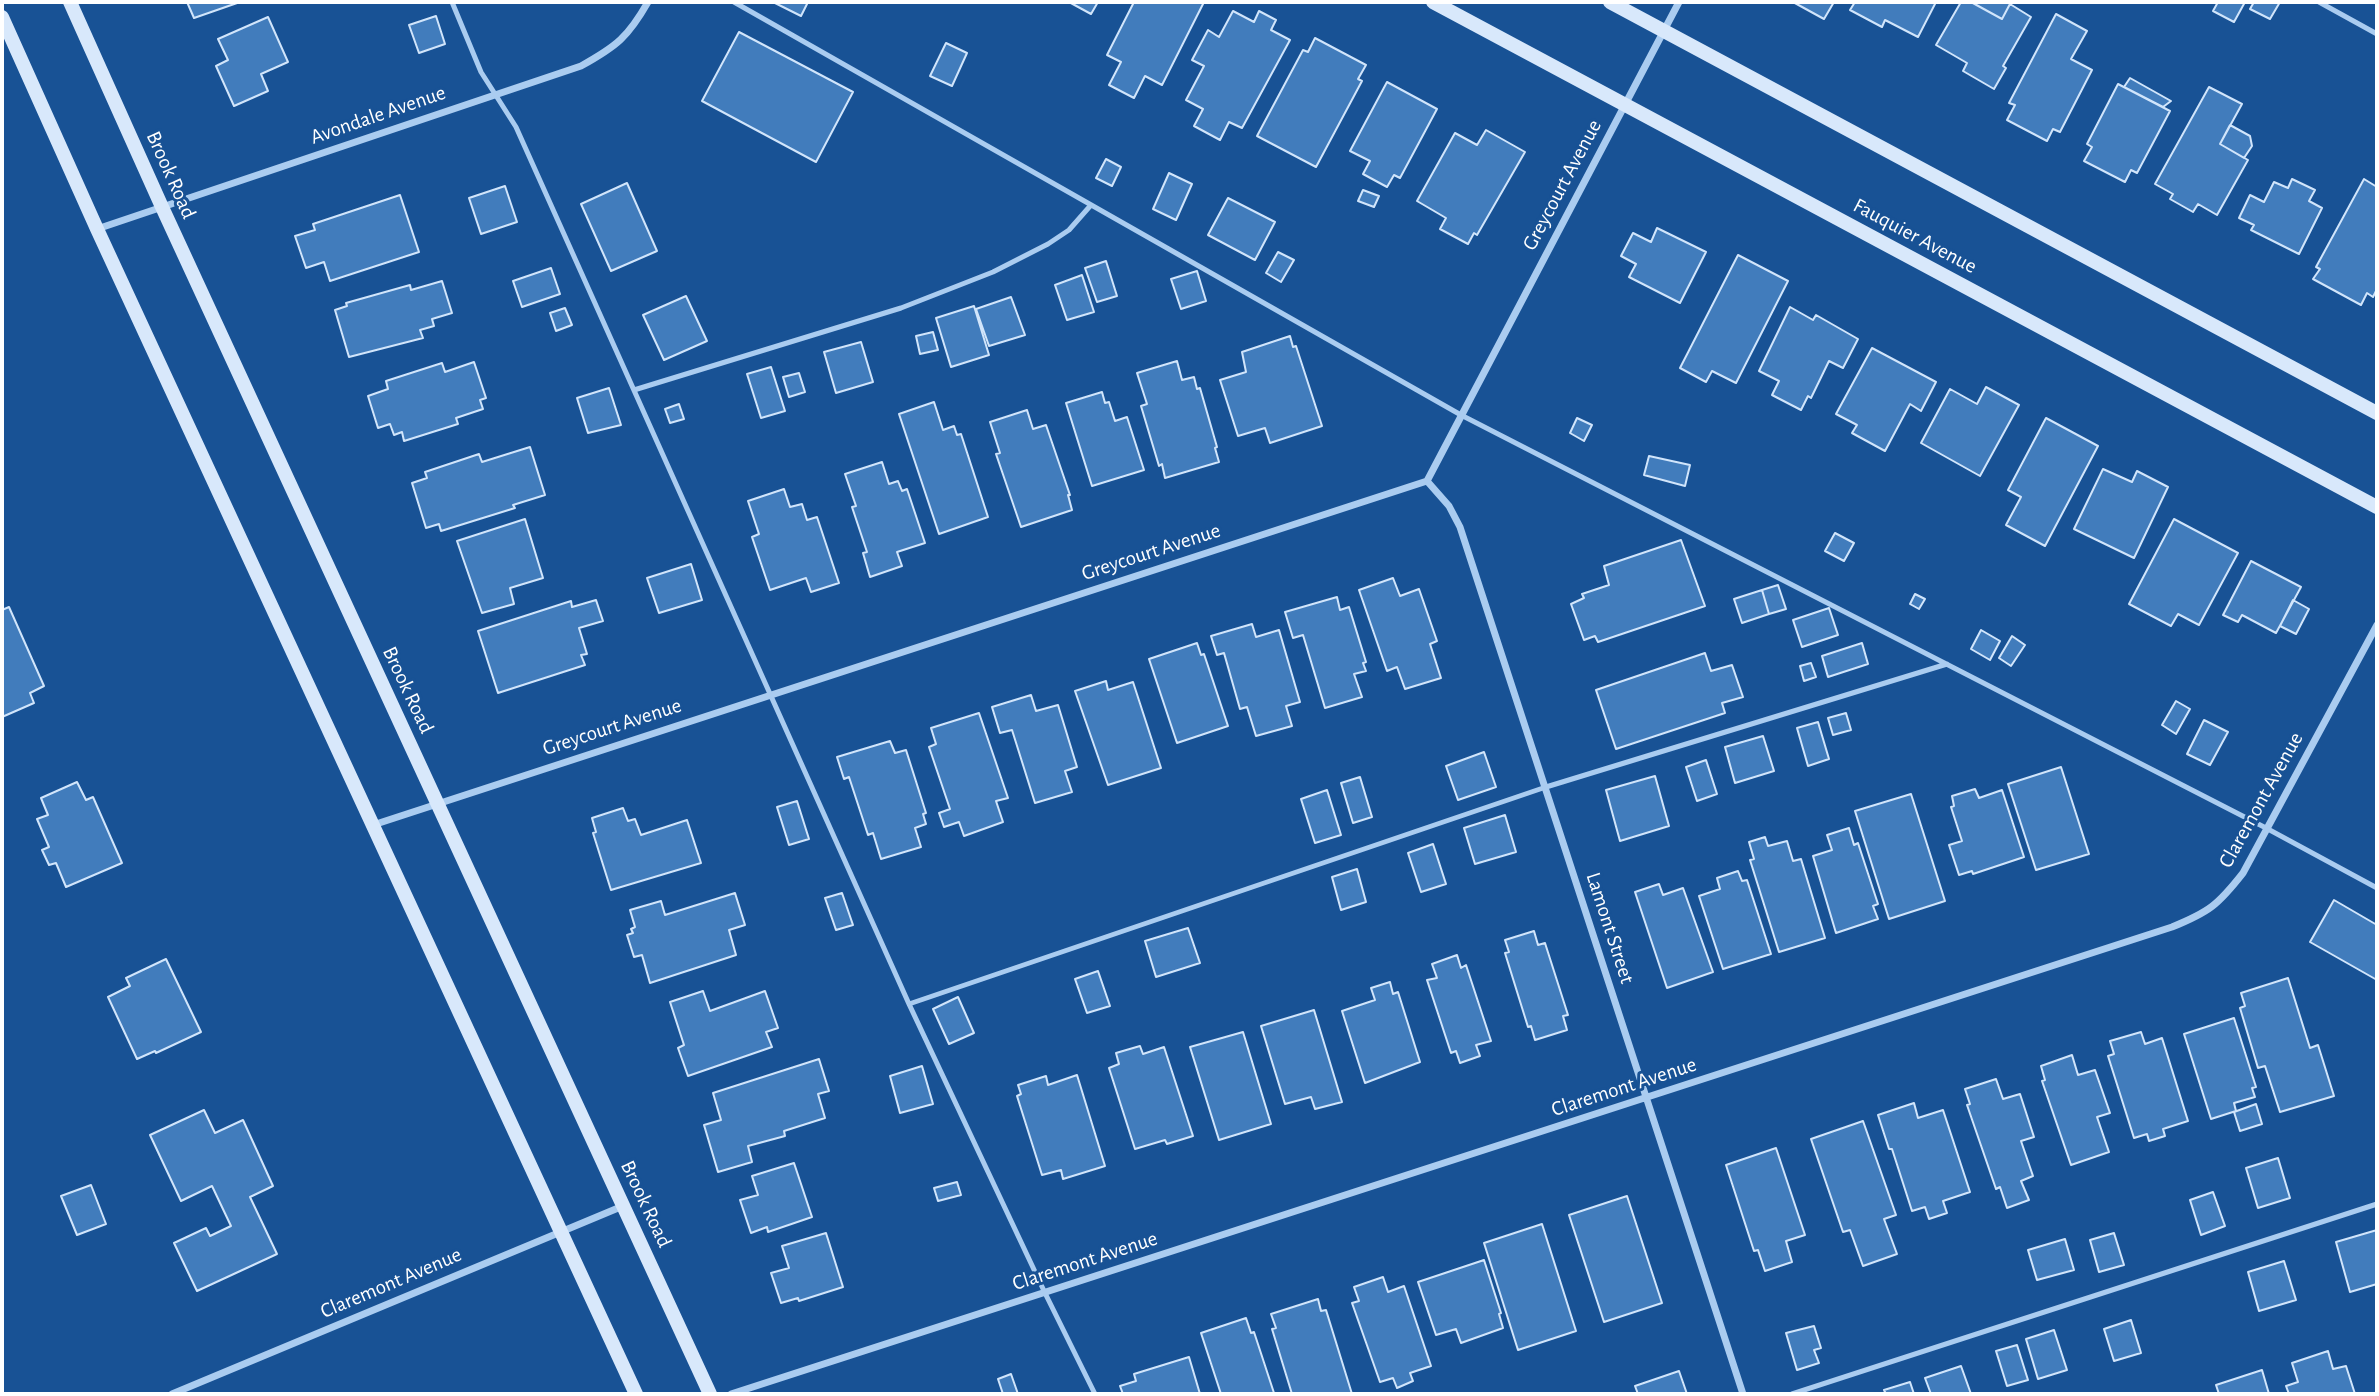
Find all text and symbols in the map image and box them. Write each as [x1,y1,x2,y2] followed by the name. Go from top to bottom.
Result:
[307,80,449,150] street label: Avondale Avenue
[1517,115,1607,255] street label: Greycourt Avenue
[141,127,201,223] street label: Brook Road
[1849,193,1981,279] street label: Fauquier Avenue
[1078,518,1224,586] street label: Greycourt Avenue
[377,642,439,738] street label: Brook Road
[539,693,685,761] street label: Greycourt Avenue
[2213,728,2309,872] street label: Claremont Avenue
[1580,869,1640,987] street label: Lamont Street
[1548,1052,1700,1122] street label: Claremont Avenue
[615,1156,677,1252] street label: Brook Road
[1009,1226,1161,1296] street label: Claremont Avenue
[317,1242,465,1324] street label: Claremont Avenue

